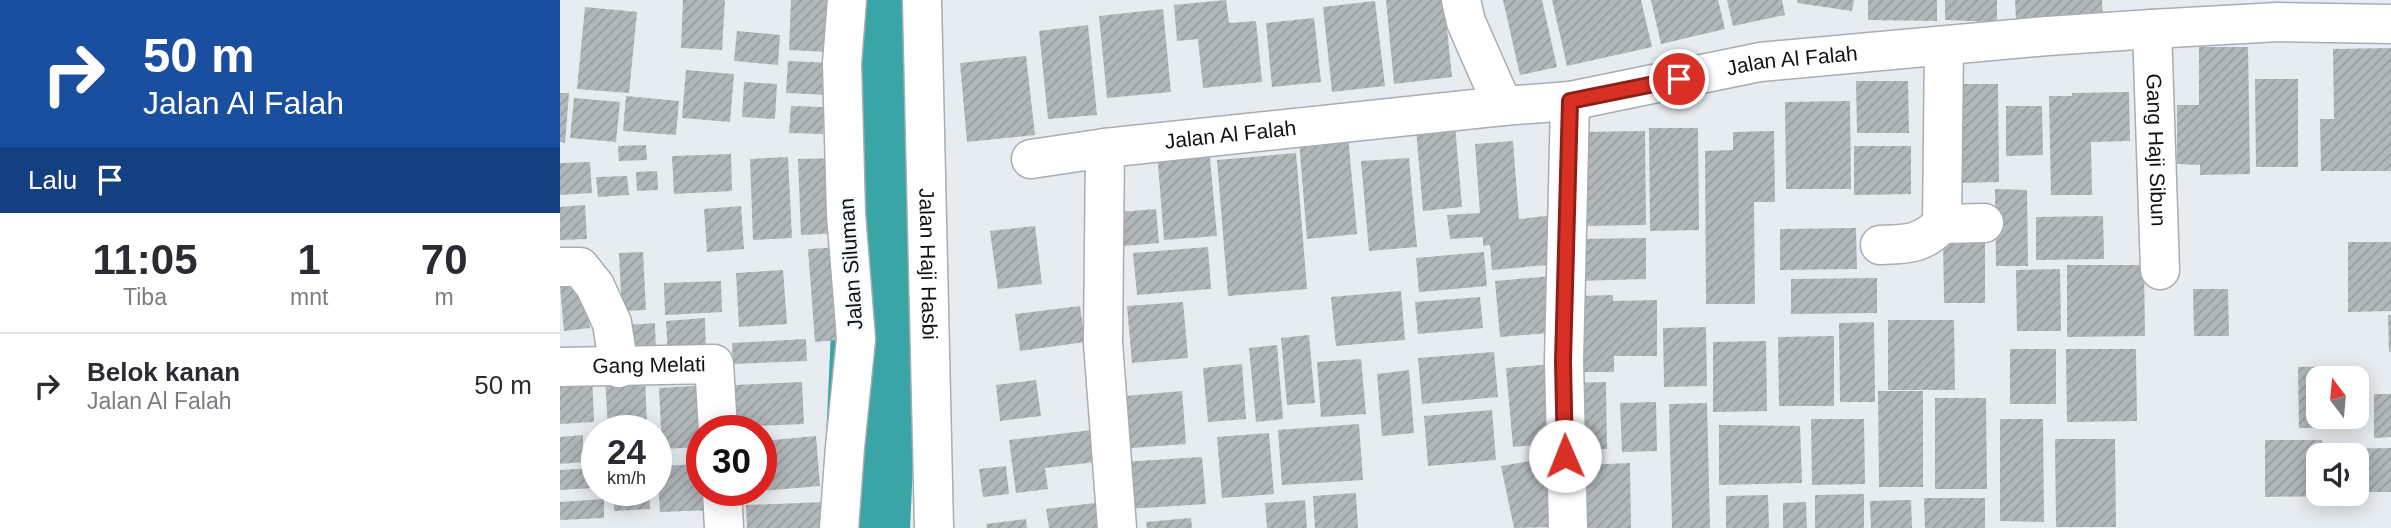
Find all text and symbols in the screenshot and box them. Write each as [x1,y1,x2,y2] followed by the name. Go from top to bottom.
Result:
[28,28,119,119] icon: right
[143,28,255,82] text: 50 m
[1724,41,1858,80] street label: Jalan Al Falah
[1649,49,1709,109] pin
[1660,60,1698,98] icon: arrive
[2142,73,2171,227] street label: Gang Haji Sibun
[143,85,344,121] text: Jalan Al Falah
[1164,116,1297,153] street label: Jalan Al Falah
[91,161,129,199] icon: arrive
[28,165,77,195] text: Lalu
[915,188,942,340] street label: Jalan Haji Hasbi
[834,197,867,331] street label: Jalan Siluman
[92,236,198,283] text: 11:05
[298,236,321,283] text: 1
[421,236,468,283] text: 70
[123,284,167,310] text: Tiba
[290,284,328,310] text: mnt
[435,284,454,310] text: m
[592,352,706,377] street label: Gang Melati
[87,357,240,387] text: Belok kanan
[2306,366,2370,429] north arrow
[2306,366,2369,506] map controls
[28,367,66,405] icon: right
[474,370,532,400] text: 50 m
[87,388,231,414] text: Jalan Al Falah
[686,415,777,506] speed limit sign: 30
[1528,419,1602,493] position arrow
[607,432,646,471] text: 24
[2306,443,2369,506] button: sound
[607,468,646,488] text: km/h

